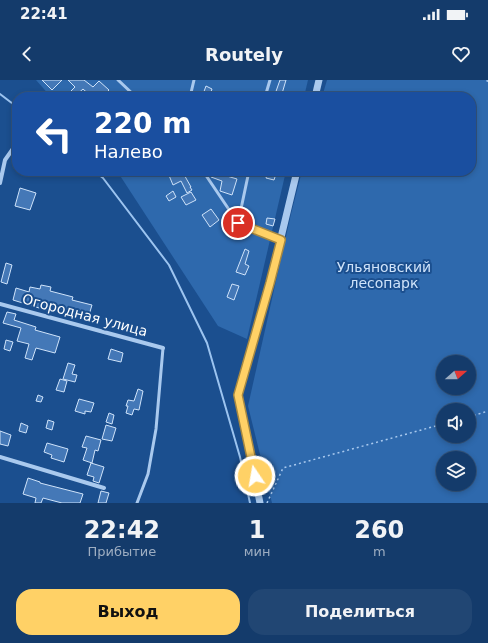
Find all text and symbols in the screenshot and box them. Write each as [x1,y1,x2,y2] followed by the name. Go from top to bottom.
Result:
[20,5,68,23] text: 22:41
[16,43,38,65] icon: back
[450,43,472,65] icon: heart
[205,44,283,65] text: Routely
[94,107,191,140] text: 220 m
[28,108,80,160] icon: left
[94,141,163,162] text: Налево
[221,206,255,240] pin
[227,212,249,234] icon: arrive
[337,259,431,291] park label: Ульяновский лесопарк
[21,291,149,339] street label: Огородная улица
[436,355,476,395] north arrow
[436,355,476,491] map controls
[436,403,476,443] button: sound
[436,451,476,491] button: layers
[234,455,276,497] position arrow
[84,516,160,544] text: 22:42
[249,516,265,544] text: 1
[354,516,404,544] text: 260
[87,544,156,559] text: Прибытие
[244,544,271,559] text: мин
[373,544,386,559] text: m
[16,589,240,635] button: Выход
[248,589,472,635] button: Поделиться

